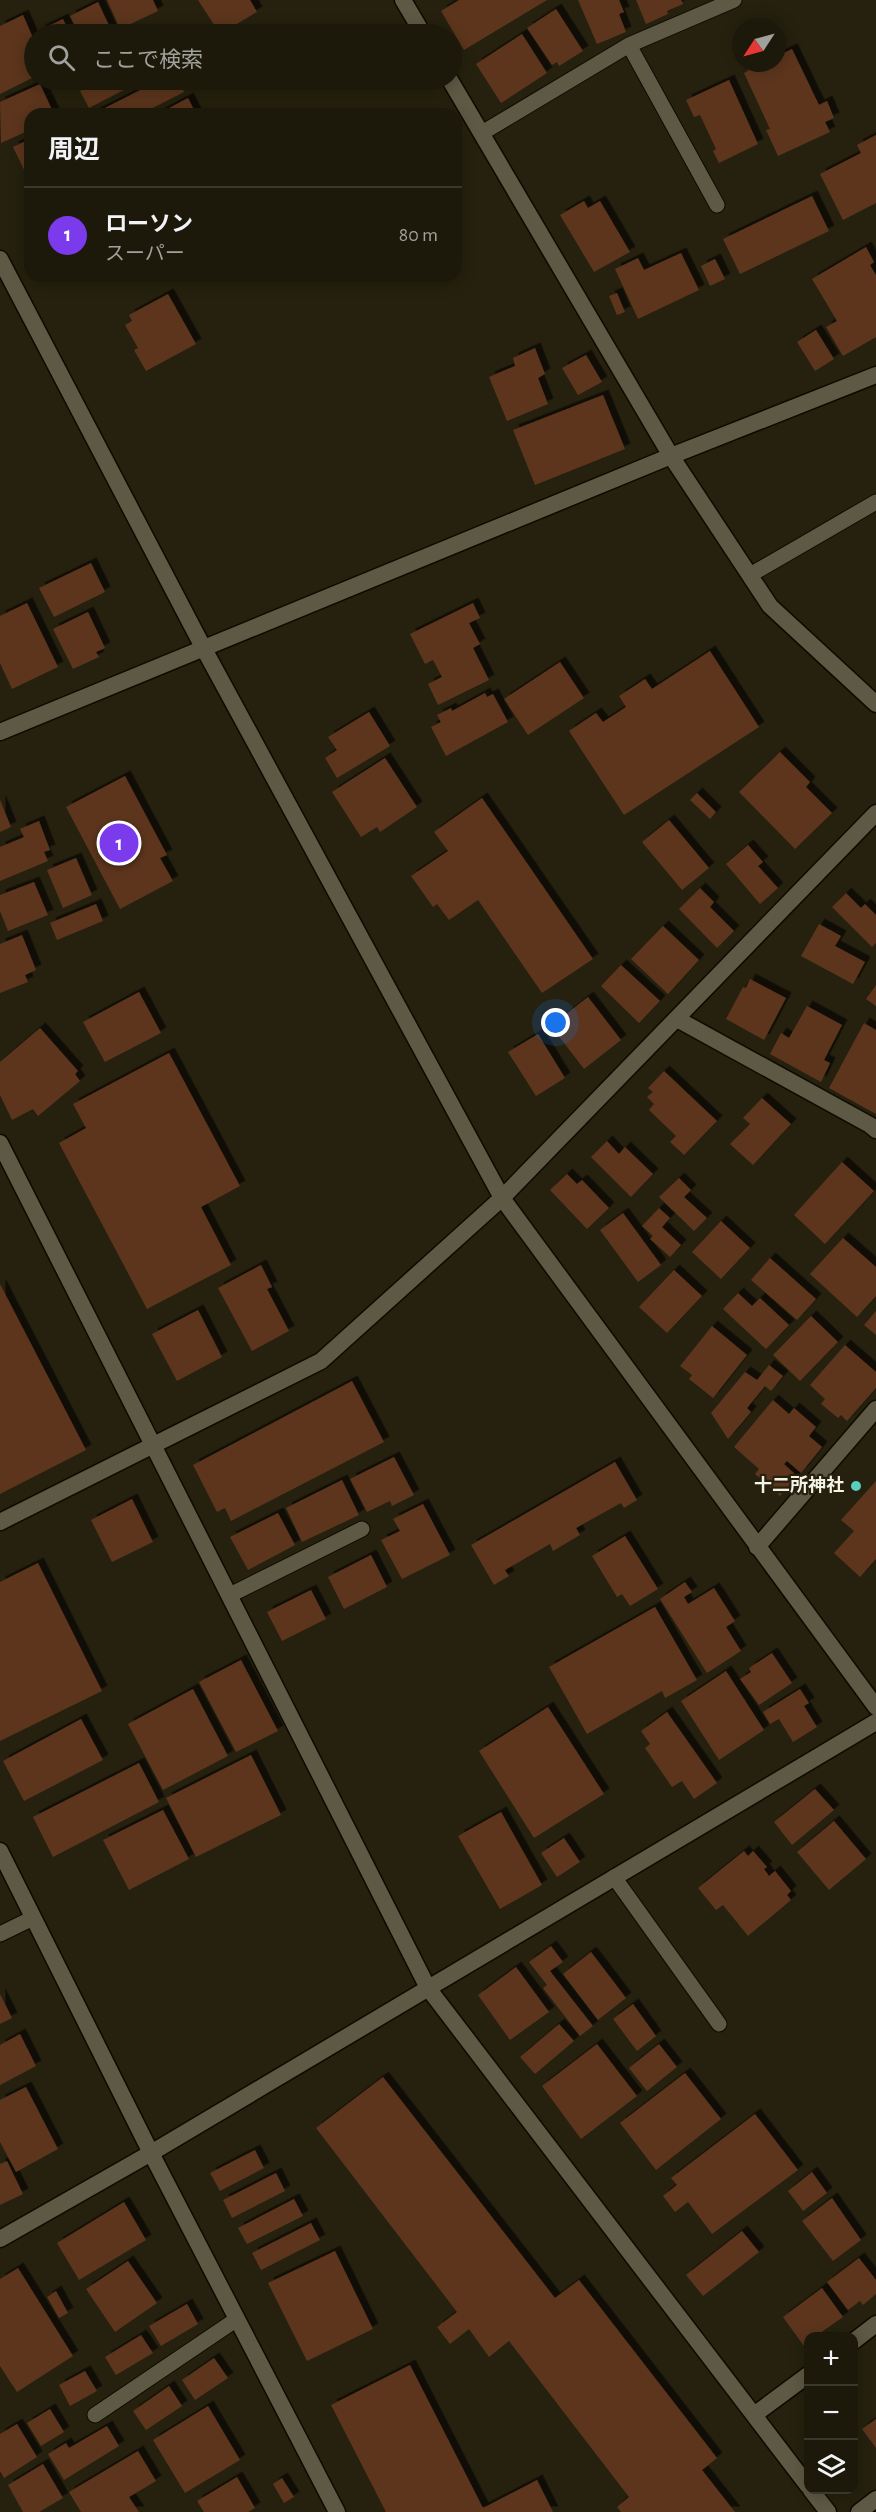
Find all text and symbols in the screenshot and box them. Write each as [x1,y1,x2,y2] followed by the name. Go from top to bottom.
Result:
[732,18,786,72] north arrow
[24,24,462,90] search box
[45,41,78,74] icon: search
[93,49,203,71] text: ここで検索
[48,137,100,163] text: 周辺
[105,213,193,235] text: ローソン
[64,225,71,245] text: 1
[399,225,438,245] text: 80 m
[105,244,185,264] text: スーパー
[100,820,138,866] pin: 1
[541,1008,570,1037] your location
[754,1475,844,1495] place label: 十二所神社
[849,1479,863,1493] marker: 十二所神社
[804,2332,858,2494] map controls
[804,2332,858,2386] button: +
[804,2386,858,2440] button: −
[804,2440,858,2494] button: layers

